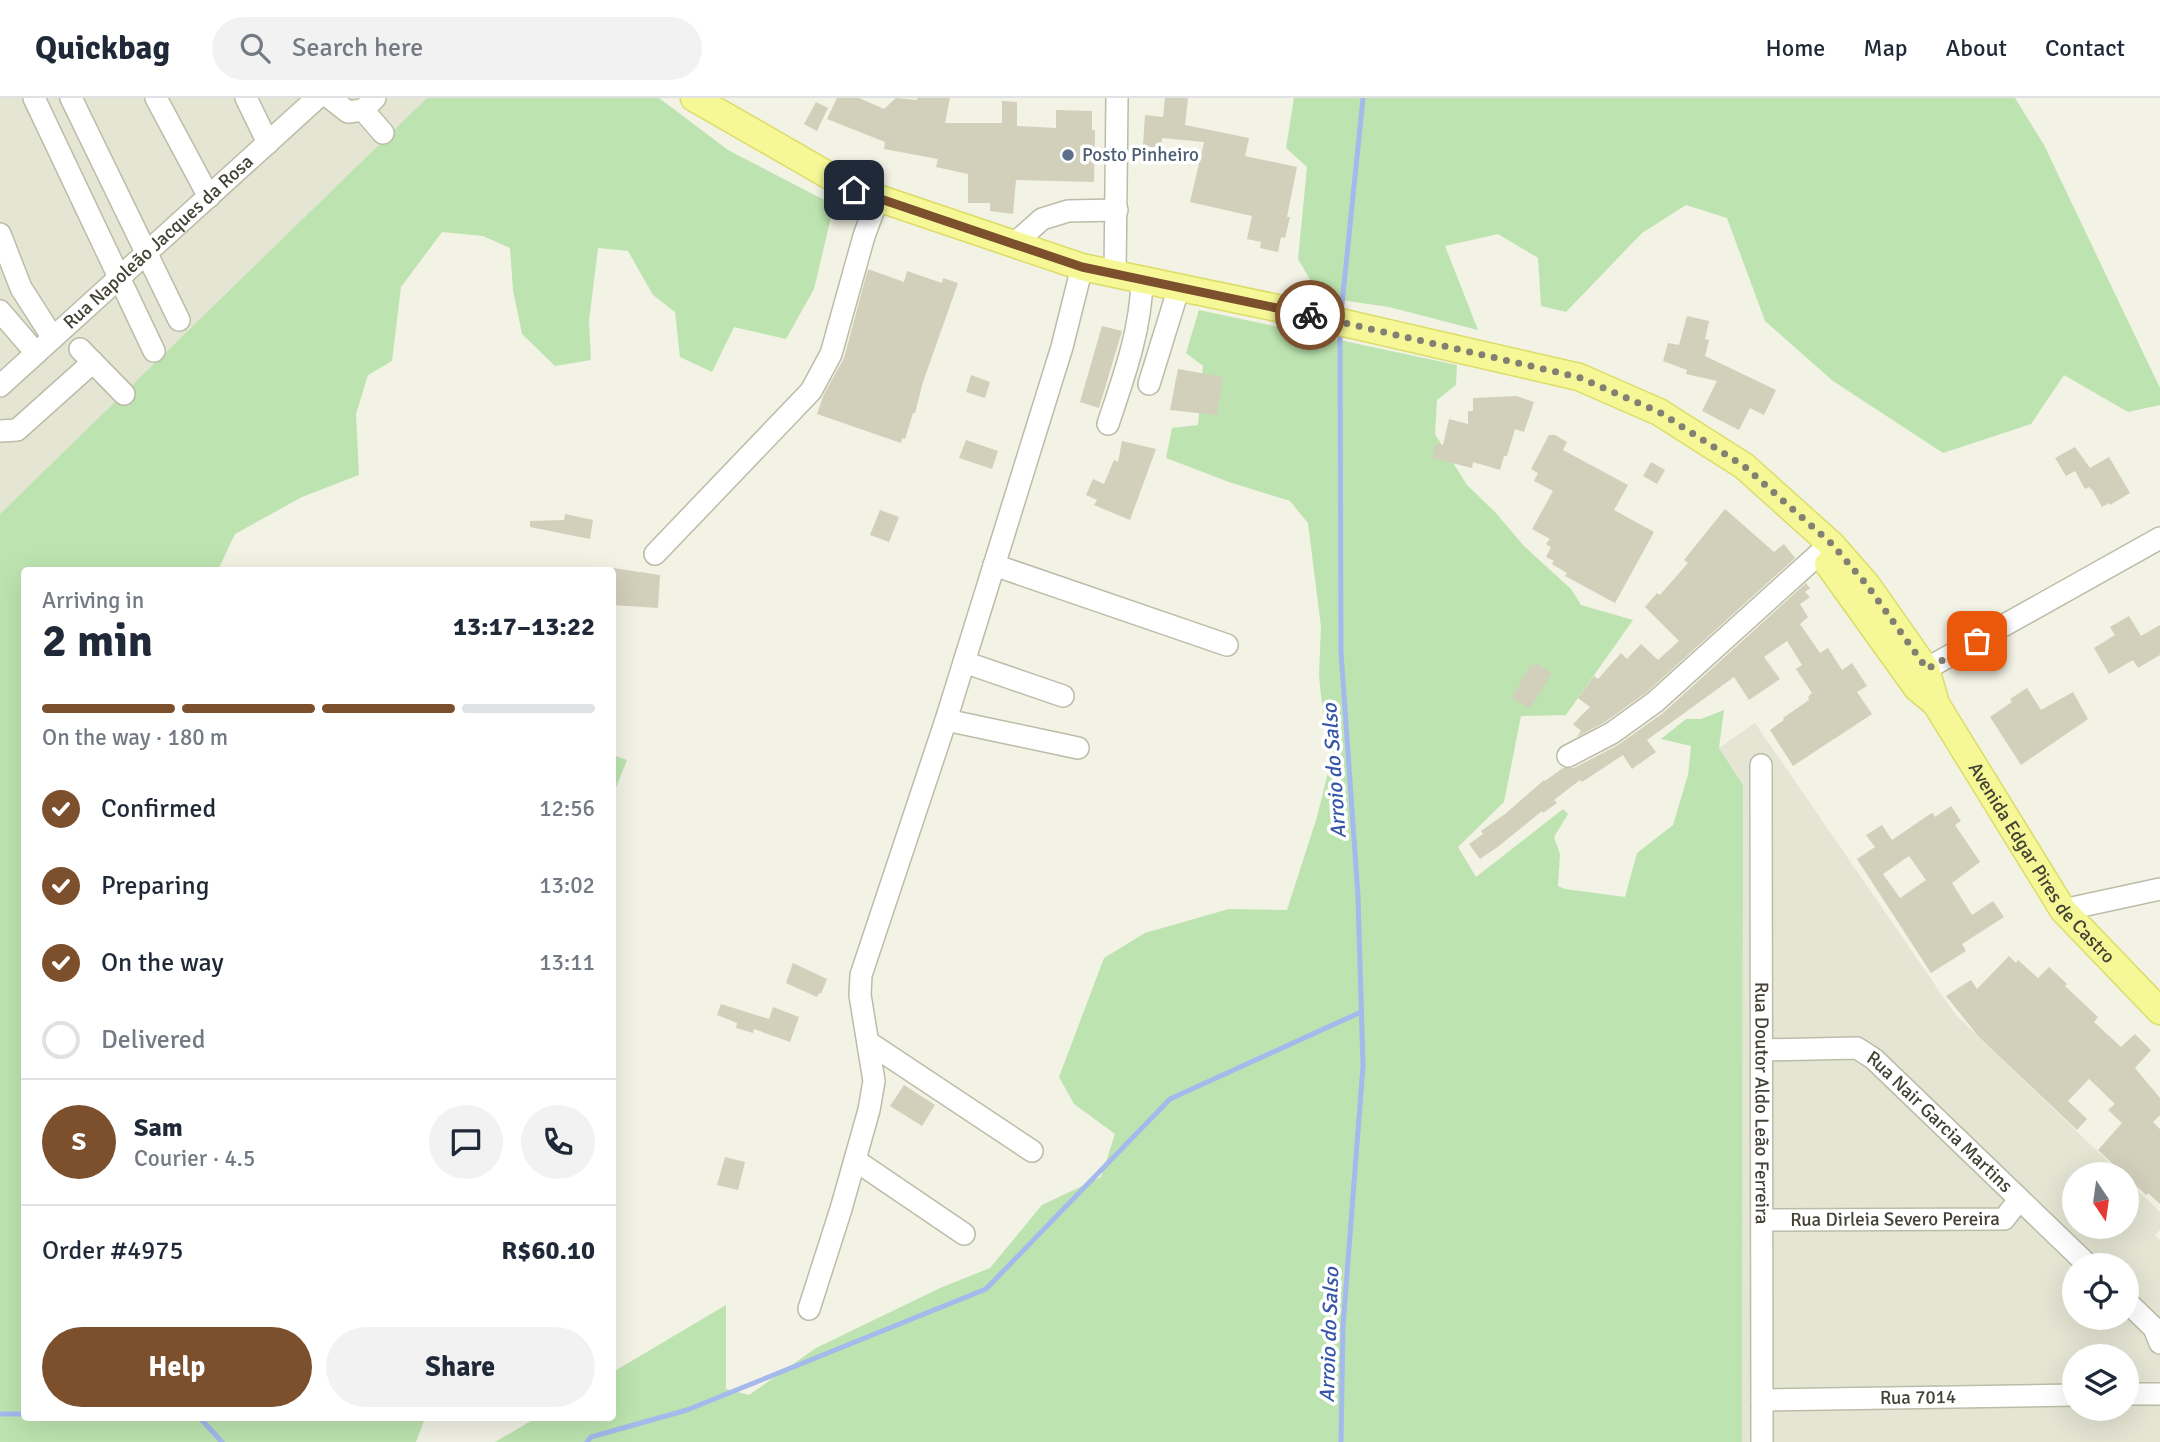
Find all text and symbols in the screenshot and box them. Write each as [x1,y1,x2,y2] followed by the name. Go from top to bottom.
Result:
[212,17,702,80] search box
[35,28,170,69] text: Quickbag
[236,29,274,67] icon: search
[292,32,423,64] text: Search here
[1765,33,1825,63] text: Home
[1863,33,1908,63] text: Map
[1946,33,2007,63] text: About
[2045,33,2125,63] text: Contact
[1082,143,1199,167] place label: Posto Pinheiro
[1060,147,1076,163] marker: Posto Pinheiro
[58,150,258,334] street label: Rua Napoleão Jacques da Rosa
[824,160,884,220] pin
[835,171,873,209] icon: home
[1275,280,1345,350] courier
[1291,296,1329,334] icon: bike
[42,586,144,615] text: Arriving in
[453,611,595,643] text: 13:17–13:22
[1947,611,2007,671] pin
[42,613,153,669] text: 2 min
[1958,622,1996,660] icon: bag
[1316,702,1352,839] water label: Arroio do Salso
[42,723,228,752] text: On the way · 180 m
[1963,758,2120,969] street label: Avenida Edgar Pires de Castro
[42,790,80,828] icon: check
[101,793,216,825] text: Confirmed
[539,794,595,823] text: 12:56
[42,867,80,905] icon: check
[101,870,209,902] text: Preparing
[539,871,595,900] text: 13:02
[42,944,80,982] icon: check
[101,947,224,979] text: On the way
[539,948,595,977] text: 13:11
[1749,982,1774,1224] street label: Rua Doutor Aldo Leão Ferreira
[101,1024,206,1056] text: Delivered
[1862,1046,2018,1198] street label: Rua Nair Garcia Martins
[429,1105,503,1179] button: chat
[521,1105,595,1179] button: phone
[134,1112,183,1144] text: Sam
[72,1126,86,1158] text: S
[134,1144,255,1173] text: Courier · 4.5
[2062,1162,2138,1239] north arrow
[2062,1162,2139,1421] map controls
[1790,1207,2000,1232] street label: Rua Dirleia Severo Pereira
[42,1235,183,1267] text: Order #4975
[501,1235,595,1267] text: R$60.10
[2062,1253,2139,1330] button: locate
[1314,1266,1344,1403] water label: Arroio do Salso
[42,1327,312,1407] button: Help
[326,1327,595,1407] button: Share
[2062,1344,2139,1421] button: layers
[1880,1385,1956,1410] street label: Rua 7014

